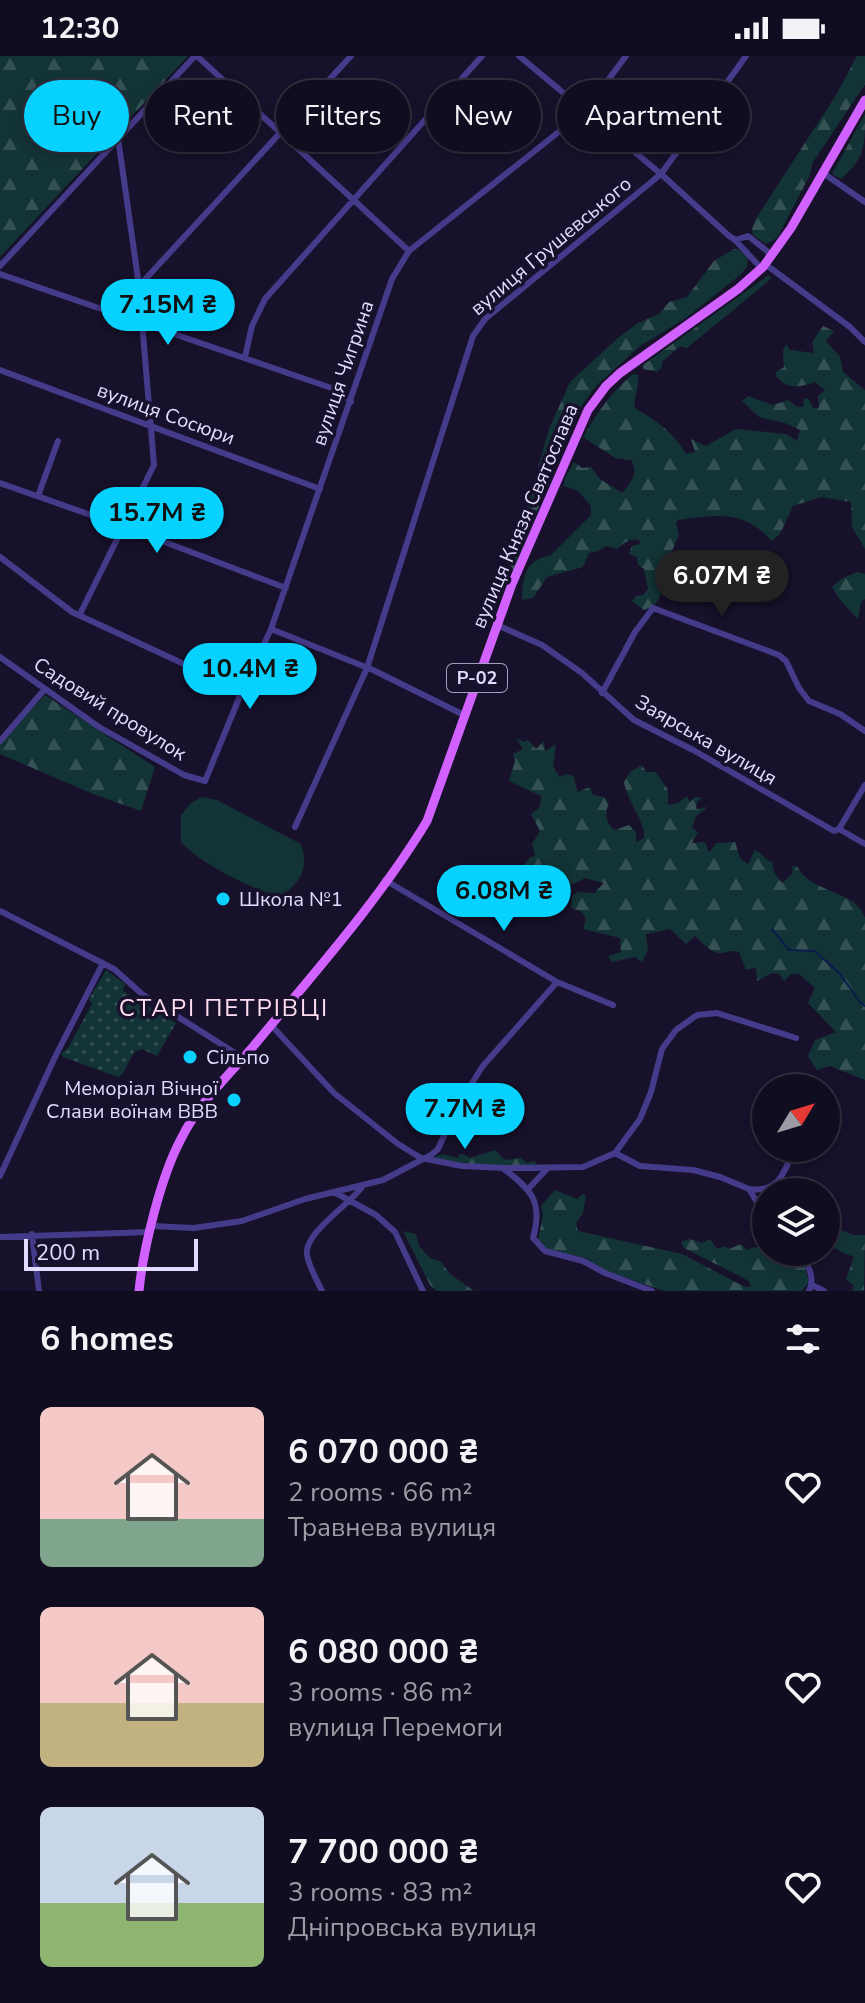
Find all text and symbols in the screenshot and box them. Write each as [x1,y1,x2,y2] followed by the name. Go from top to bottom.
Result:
[40,8,119,49] text: 12:30
[24,80,129,152] chip: Buy
[145,80,260,152] chip: Rent
[276,80,410,152] chip: Filters
[426,80,541,152] chip: New
[557,80,750,152] chip: Apartment
[465,170,637,322] street label: вулиця Грушевського
[94,279,242,347] pin: 7.15M ₴
[119,287,217,322] text: 7.15M ₴
[306,297,380,449] street label: вулиця Чигрина
[93,377,239,451] street label: вулиця Сосюри
[465,399,585,633] street label: вулиця Князя Святослава
[83,487,231,555] pin: 15.7M ₴
[108,495,206,530] text: 15.7M ₴
[648,550,796,618] pin: 6.07M ₴
[673,558,771,593] text: 6.07M ₴
[176,643,324,711] pin: 10.4M ₴
[28,651,192,767] street label: Садовий провулок
[201,651,299,686] text: 10.4M ₴
[447,664,507,692] road number: Р-02
[630,688,782,792] street label: Заярська вулиця
[430,865,578,933] pin: 6.08M ₴
[455,873,553,908] text: 6.08M ₴
[239,886,343,913] place label: Школа №1
[214,890,232,908] marker: Школа №1
[119,992,329,1024] district label: СТАРІ ПЕТРІВЦІ
[206,1044,270,1071] place label: Сільпо
[181,1048,199,1066] marker: Сільпо
[752,1074,840,1162] north arrow
[752,1074,840,1266] map controls
[46,1075,219,1125] place label: Меморіал Вічної Слави воїнам ВВВ
[400,1083,530,1151] pin: 7.7M ₴
[225,1091,243,1109] marker: Меморіал Вічної Слави воїнам ВВВ
[424,1091,506,1126] text: 7.7M ₴
[752,1178,840,1266] button: layers
[24,1235,198,1271] scale bar
[36,1238,100,1268] text: 200 m
[40,1316,174,1362] text: 6 homes
[781,1317,825,1361] icon: filters
[288,1429,479,1475] text: 6 070 000 ₴
[104,1439,200,1535] icon: home
[781,1465,825,1509] icon: heart
[288,1475,472,1510] text: 2 rooms · 66 m²
[288,1510,496,1545] text: Травнева вулиця
[288,1629,479,1675] text: 6 080 000 ₴
[104,1639,200,1735] icon: home
[781,1665,825,1709] icon: heart
[288,1675,472,1710] text: 3 rooms · 86 m²
[288,1710,503,1745] text: вулиця Перемоги
[288,1829,479,1875] text: 7 700 000 ₴
[104,1839,200,1935] icon: home
[781,1865,825,1909] icon: heart
[288,1875,472,1910] text: 3 rooms · 83 m²
[288,1910,537,1945] text: Дніпровська вулиця

